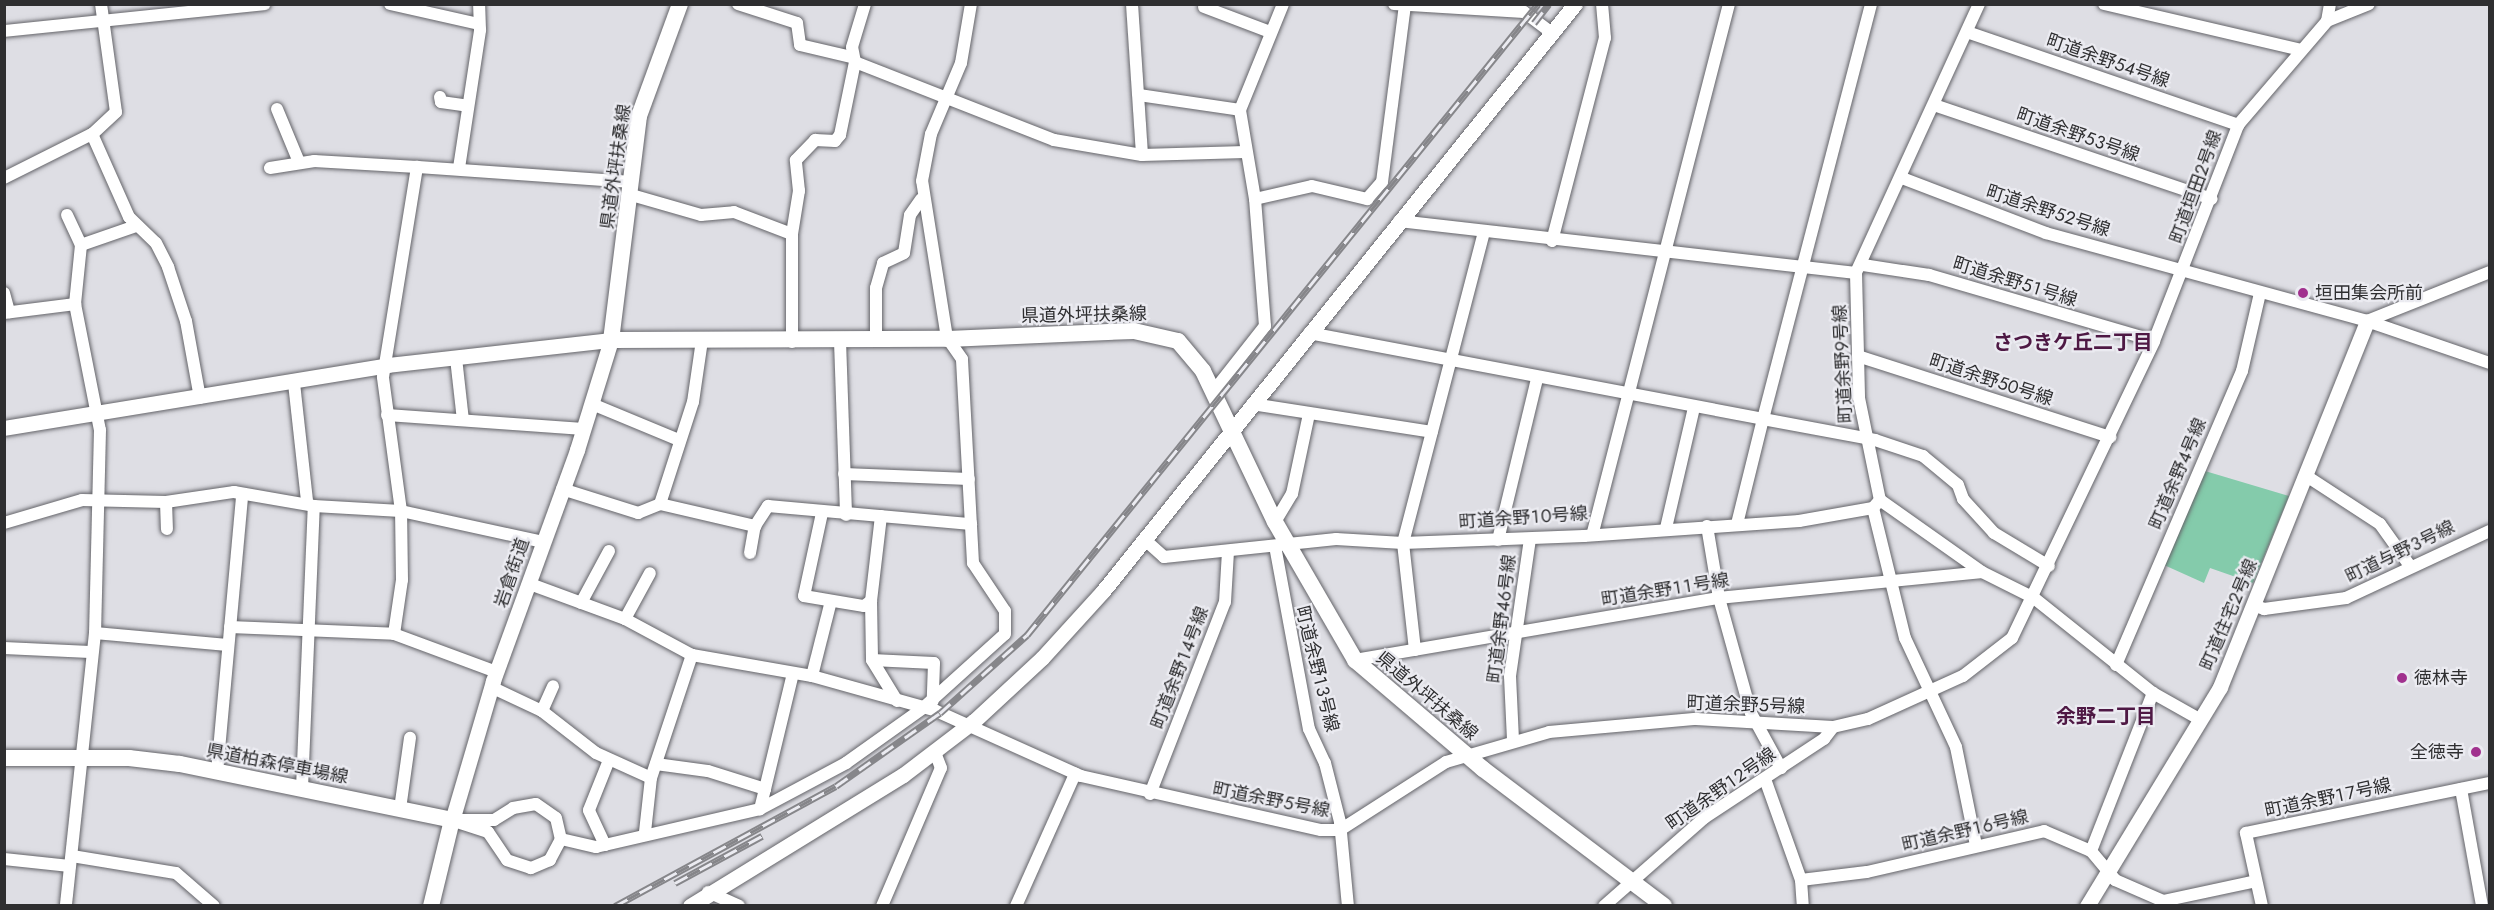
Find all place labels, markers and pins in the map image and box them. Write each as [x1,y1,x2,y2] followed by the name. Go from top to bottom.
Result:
[2315,282,2423,304] place label: 垣田集会所前
[2296,286,2310,300] marker: 垣田集会所前
[2414,667,2468,689] place label: 徳林寺
[2395,671,2409,685] marker: 徳林寺
[2410,741,2464,763] place label: 全徳寺
[2469,745,2483,759] marker: 全徳寺

